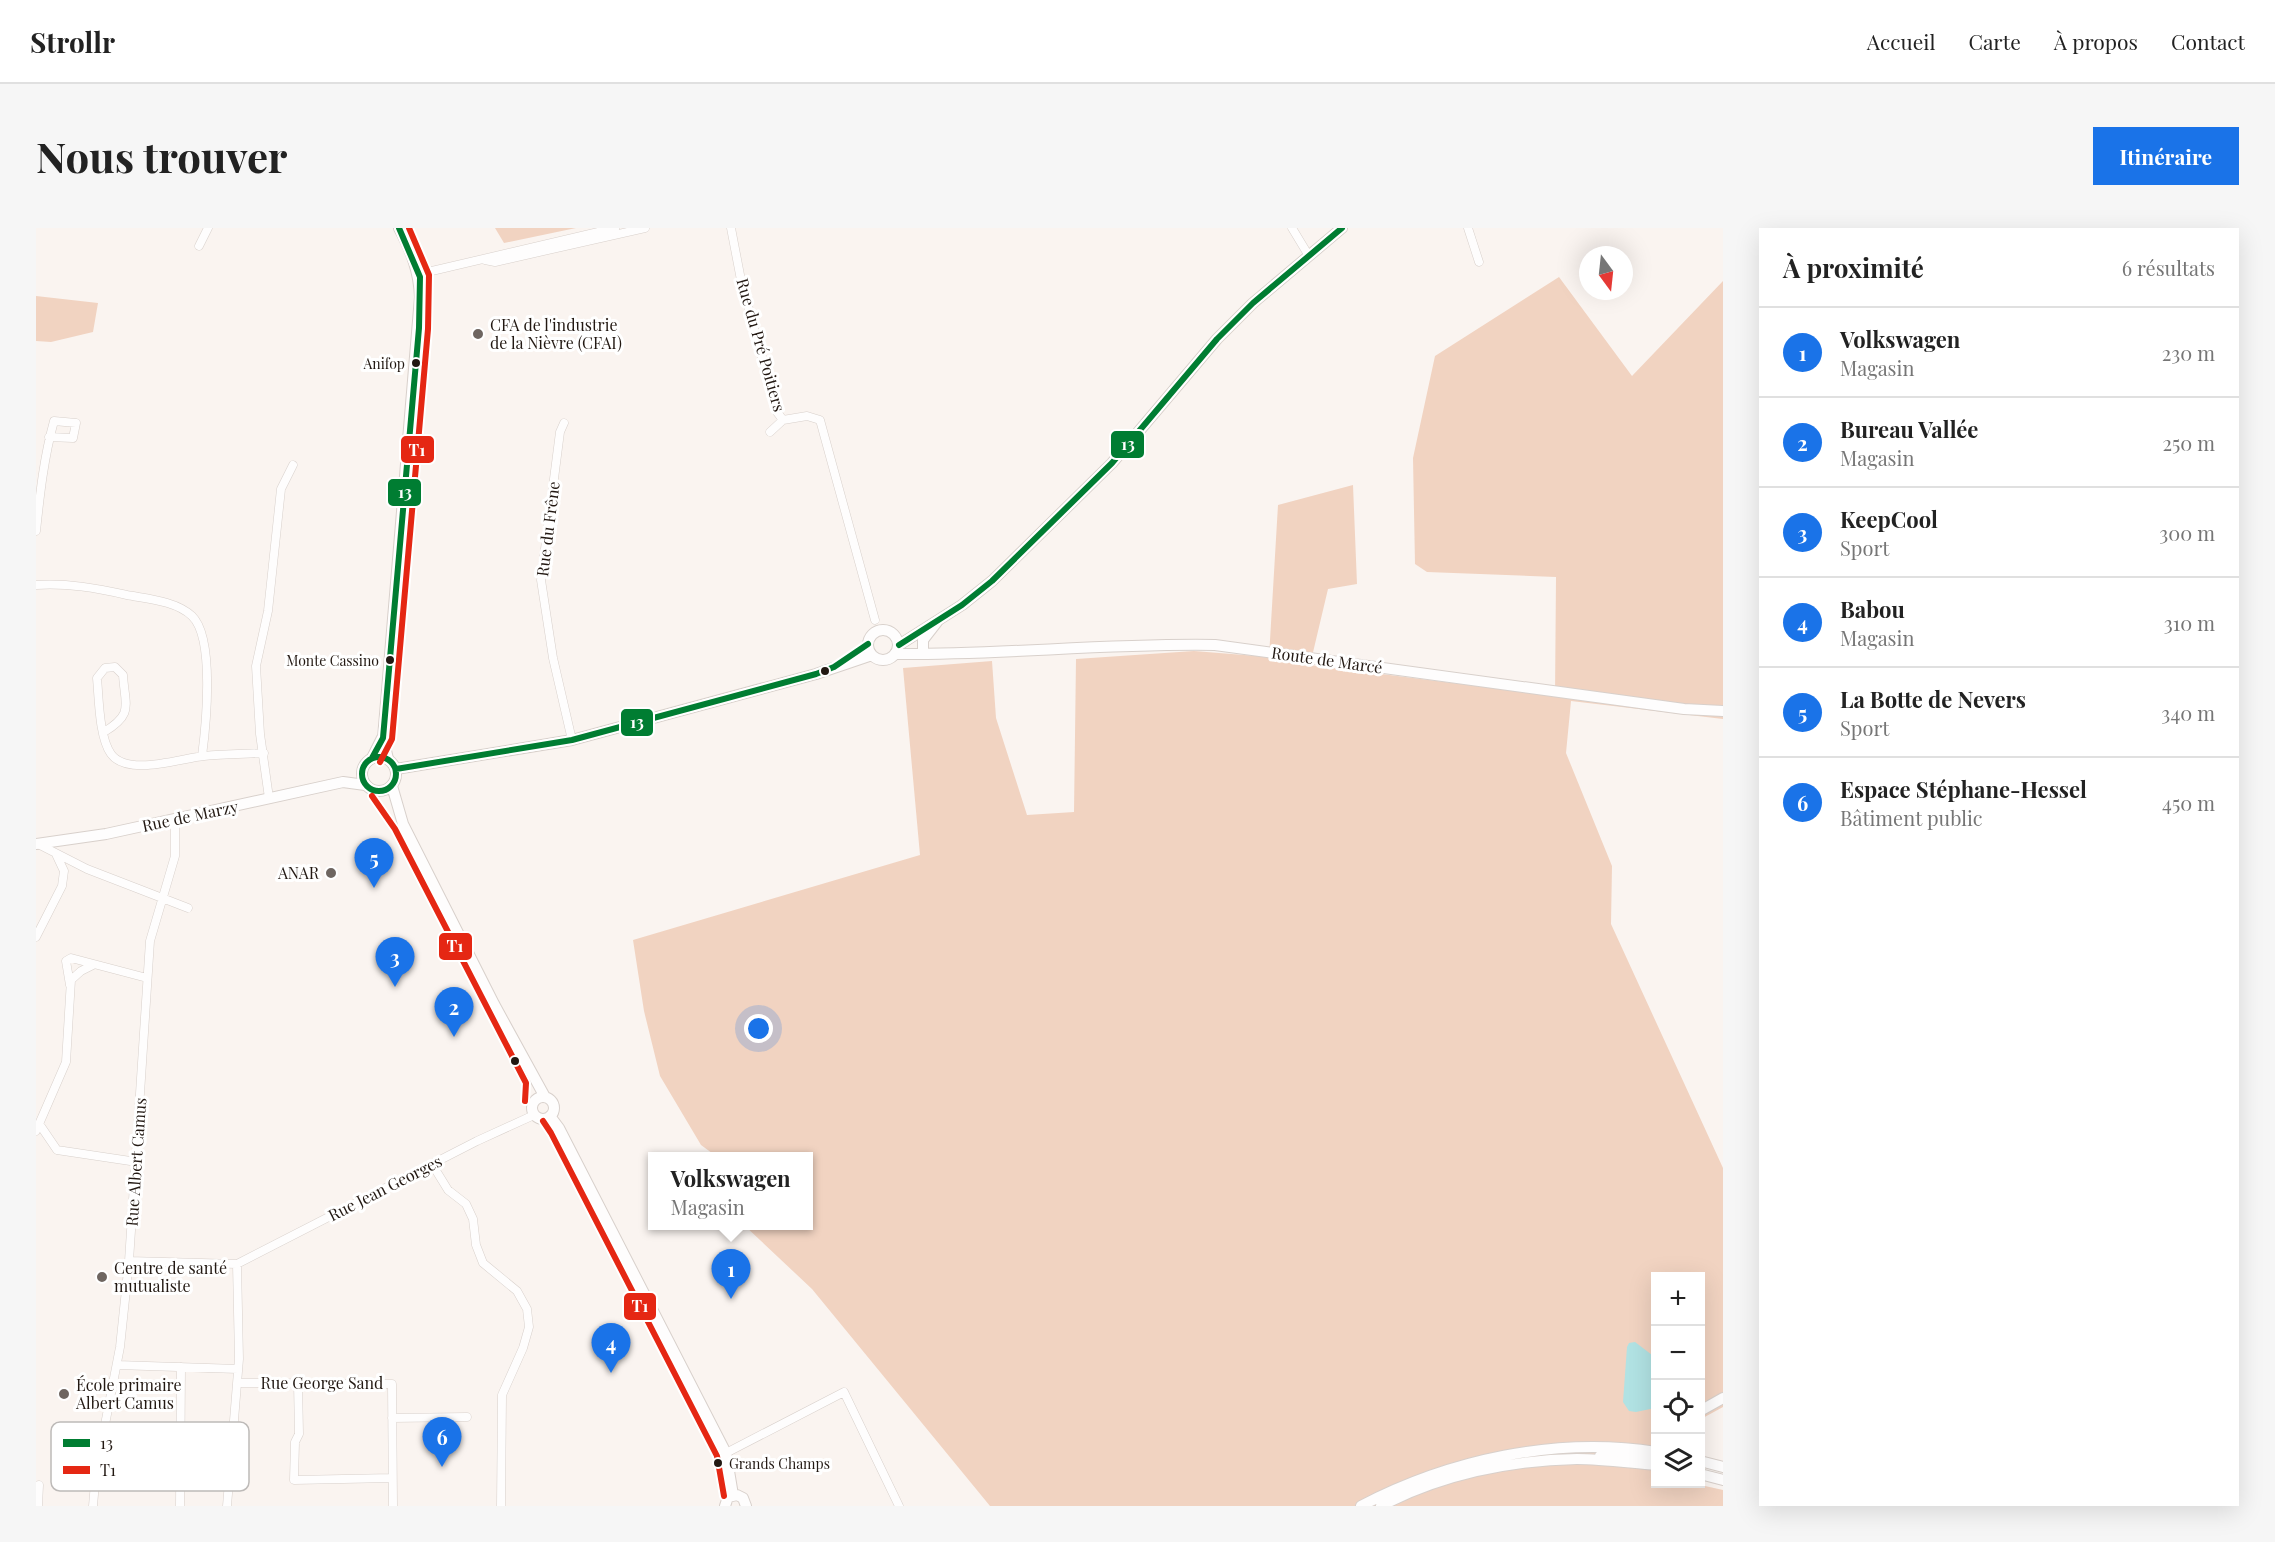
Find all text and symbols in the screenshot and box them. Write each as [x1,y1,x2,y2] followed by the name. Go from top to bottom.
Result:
[30,23,115,60] text: Strollr
[1867,27,1935,55] text: Accueil
[1968,27,2021,55] text: Carte
[2054,27,2138,55] text: À propos
[2171,27,2245,55] text: Contact
[2093,127,2239,185] button: Itinéraire
[36,128,287,184] text: Nous trouver
[1579,246,1633,300] north arrow
[1783,250,1924,285] text: À proximité
[2122,254,2215,281] text: 6 résultats
[732,276,791,414] street label: Rue du Pré Poitiers
[490,314,622,353] place label: CFA de l'industrie de la Nièvre (CFAI)
[1840,324,1960,354] text: Volkswagen
[471,327,485,341] marker: CFA de l'industrie de la Nièvre (CFAI)
[1799,339,1806,366] text: 1
[2162,339,2215,366] text: 230 m
[363,354,405,373] place label: Anifop
[1840,354,1914,381] text: Magasin
[410,357,422,369] marker: Anifop
[1840,414,1978,444] text: Bureau Vallée
[1797,429,1808,456] text: 2
[2162,429,2215,456] text: 250 m
[1110,430,1145,459] line badge: 13
[1121,433,1135,454] text: 13
[400,435,435,464] line badge: T1
[409,439,425,460] text: T1
[1840,444,1914,471] text: Magasin
[387,478,422,507] line badge: 13
[531,480,564,578] street label: Rue du Frêne
[398,481,412,502] text: 13
[1840,504,1938,534] text: KeepCool
[1798,519,1807,546] text: 3
[2159,519,2215,546] text: 300 m
[1840,534,1889,561] text: Sport
[1840,594,1905,624] text: Babou
[1797,609,1808,636] text: 4
[2164,609,2215,636] text: 310 m
[1840,624,1914,651] text: Magasin
[1270,641,1384,678] street label: Route de Marcé
[286,651,379,670] place label: Monte Cassino
[384,654,396,666] marker: Monte Cassino
[819,665,831,677] unlabelled marker
[1840,684,2026,714] text: La Botte de Nevers
[1798,699,1807,726] text: 5
[2161,699,2215,726] text: 340 m
[620,708,654,737] line badge: 13
[630,711,644,732] text: 13
[1840,714,1889,741] text: Sport
[1840,774,2087,804] text: Espace Stéphane-Hessel
[1797,789,1808,816] text: 6
[2162,789,2215,816] text: 450 m
[140,795,240,836] street label: Rue de Marzy
[1840,804,1983,831] text: Bâtiment public
[354,838,394,888] pin: 5
[277,862,320,883] place label: ANAR
[324,866,338,880] marker: ANAR
[438,932,473,961] line badge: T1
[447,935,463,956] text: T1
[376,938,414,987] pin: 3
[434,988,474,1037] pin: 2
[744,1014,773,1043] your location
[509,1055,521,1067] unlabelled marker
[121,1097,150,1227] street label: Rue Albert Camus
[324,1150,445,1225] street label: Rue Jean Georges
[648,1152,813,1230] popup
[670,1163,791,1193] text: Volkswagen
[670,1193,745,1220] text: Magasin
[712,1250,750,1299] pin: 1
[114,1257,227,1296] place label: Centre de santé mutualiste
[95,1270,109,1284] marker: Centre de santé mutualiste
[1651,1272,1705,1488] map controls
[1651,1272,1705,1326] button: +
[623,1292,657,1321] line badge: T1
[632,1295,648,1316] text: T1
[592,1324,630,1373] pin: 4
[1651,1326,1705,1380] button: −
[261,1372,383,1393] street label: Rue George Sand
[75,1374,182,1413] place label: École primaire Albert Camus
[1651,1380,1705,1434] button: locate
[57,1387,71,1401] marker: École primaire Albert Camus
[422,1418,462,1467] pin: 6
[51,1422,249,1491] legend
[100,1432,113,1453] text: 13
[1651,1434,1705,1488] button: layers
[729,1454,830,1473] place label: Grands Champs
[712,1457,724,1469] marker: Grands Champs
[100,1459,116,1480] text: T1

